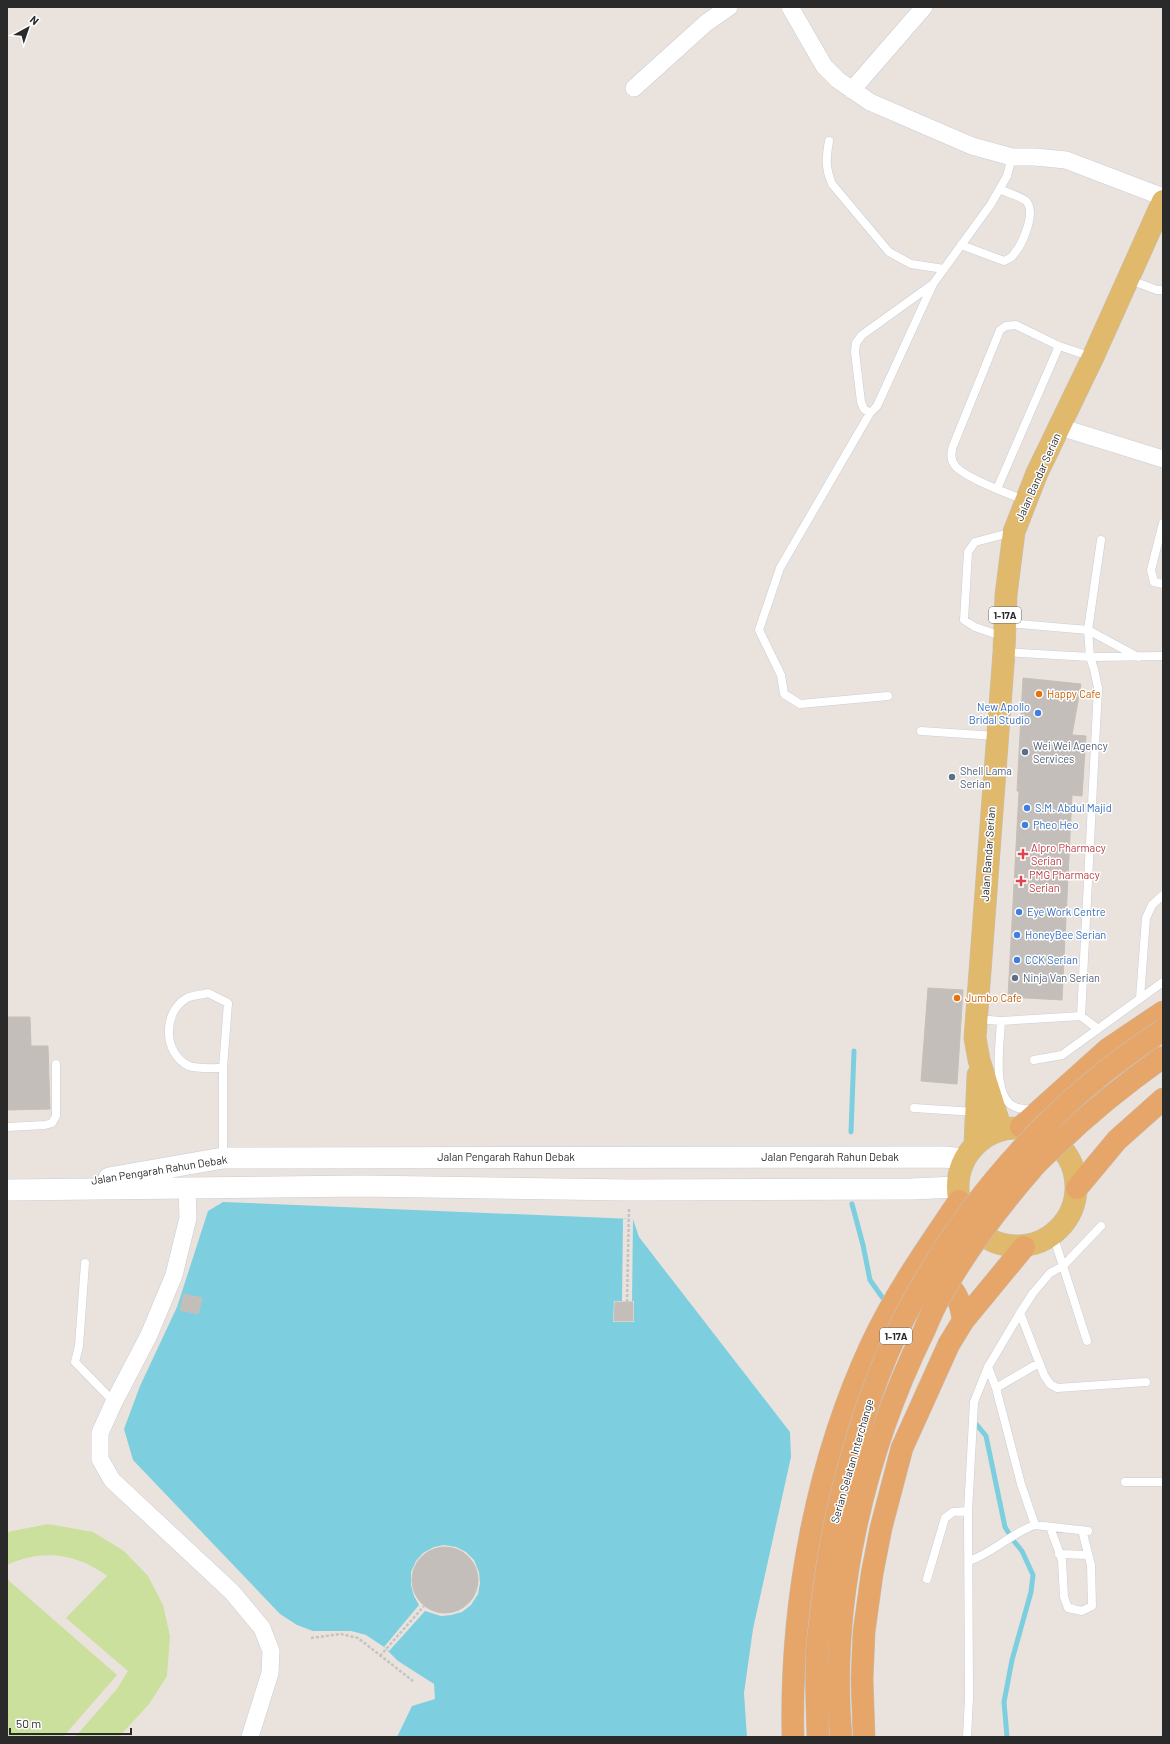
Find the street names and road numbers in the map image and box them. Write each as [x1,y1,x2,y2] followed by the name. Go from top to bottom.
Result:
[1012,431,1063,523] street label: Jalan Bandar Serian
[989,607,1021,623] road number: 1-17A
[978,806,997,902] street label: Jalan Bandar Serian
[437,1150,575,1163] street label: Jalan Pengarah Rahun Debak
[761,1150,899,1163] street label: Jalan Pengarah Rahun Debak
[90,1152,228,1187] street label: Jalan Pengarah Rahun Debak
[880,1328,912,1344] road number: 1-17A
[828,1397,875,1524] street label: Serian Selatan Interchange

